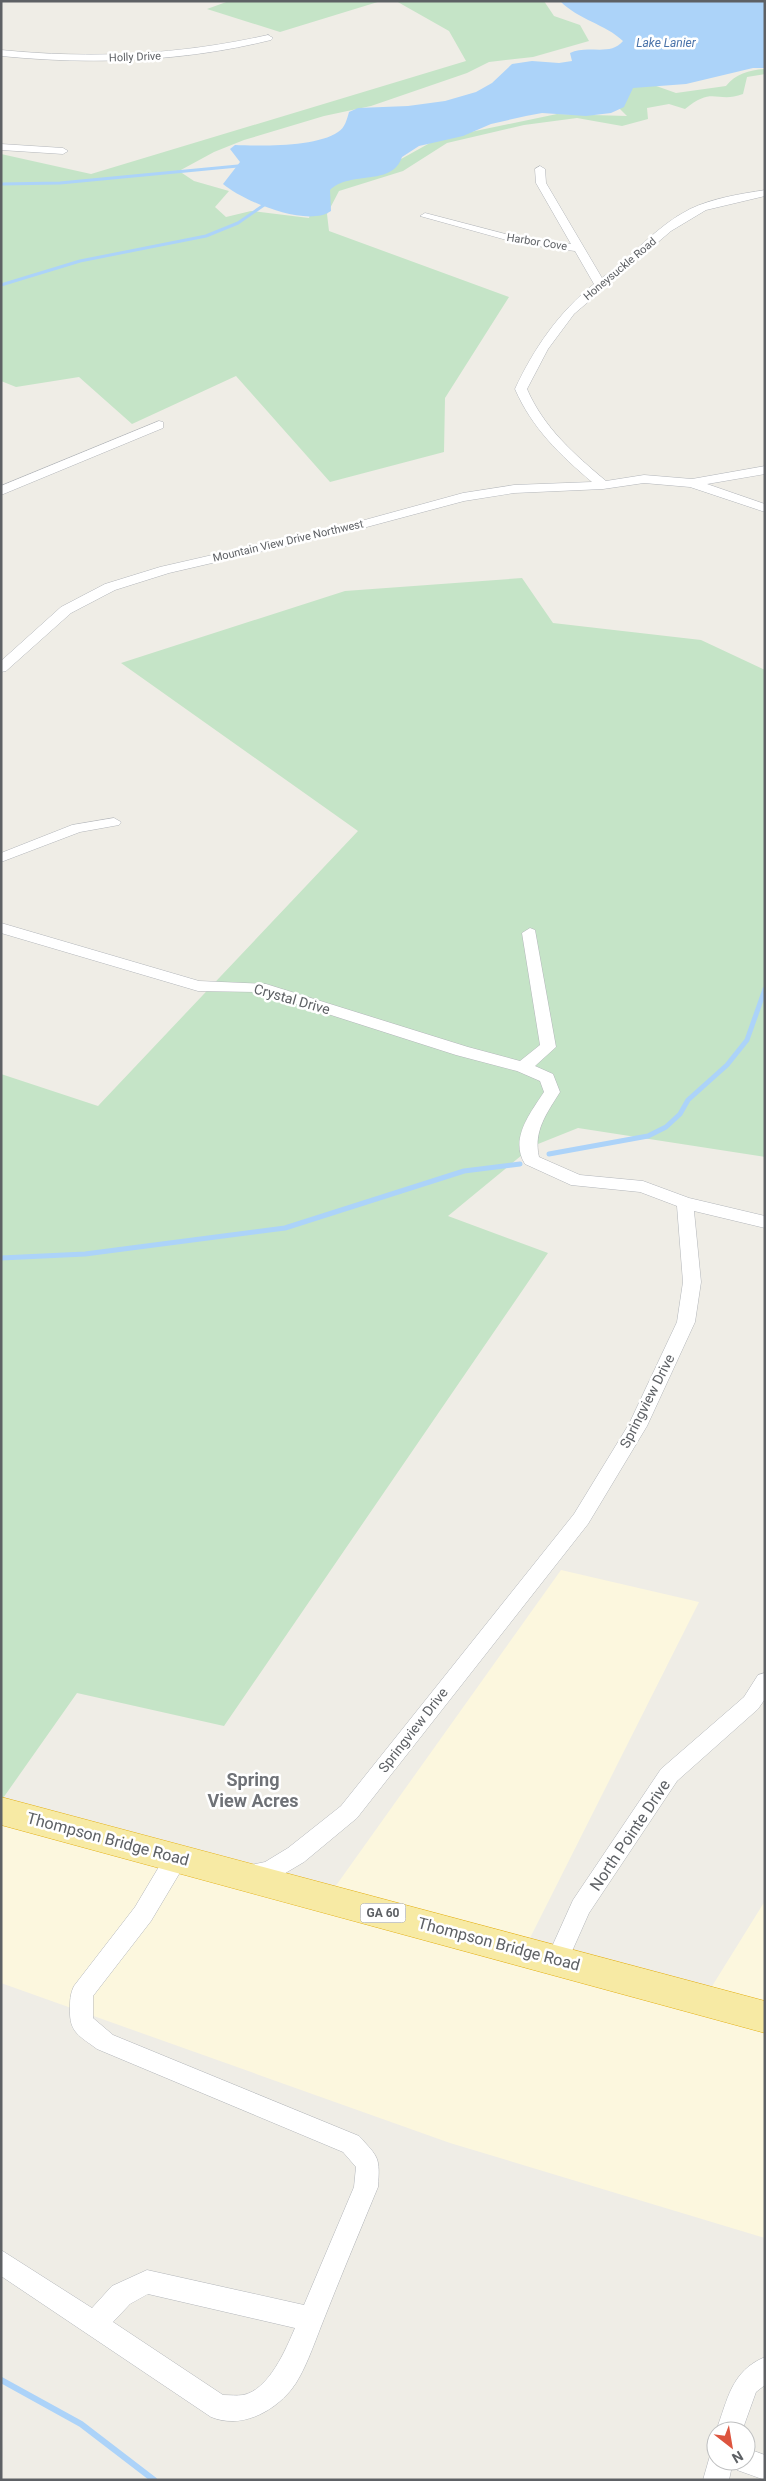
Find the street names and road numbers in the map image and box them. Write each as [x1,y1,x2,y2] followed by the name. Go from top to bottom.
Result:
[109,50,161,64] street label: Holly Drive
[506,231,568,253] street label: Harbor Cove
[581,235,659,303] street label: Honeysuckle Road
[211,517,365,565] street label: Mountain View Drive Northwest
[252,981,332,1017] street label: Crystal Drive
[616,1351,678,1451] street label: Springview Drive
[375,1684,451,1776] street label: Springview Drive
[586,1776,674,1894] street label: North Pointe Drive
[25,1808,191,1870] street label: Thompson Bridge Road
[360,1904,406,1922] road number: GA 60
[416,1913,582,1975] street label: Thompson Bridge Road

